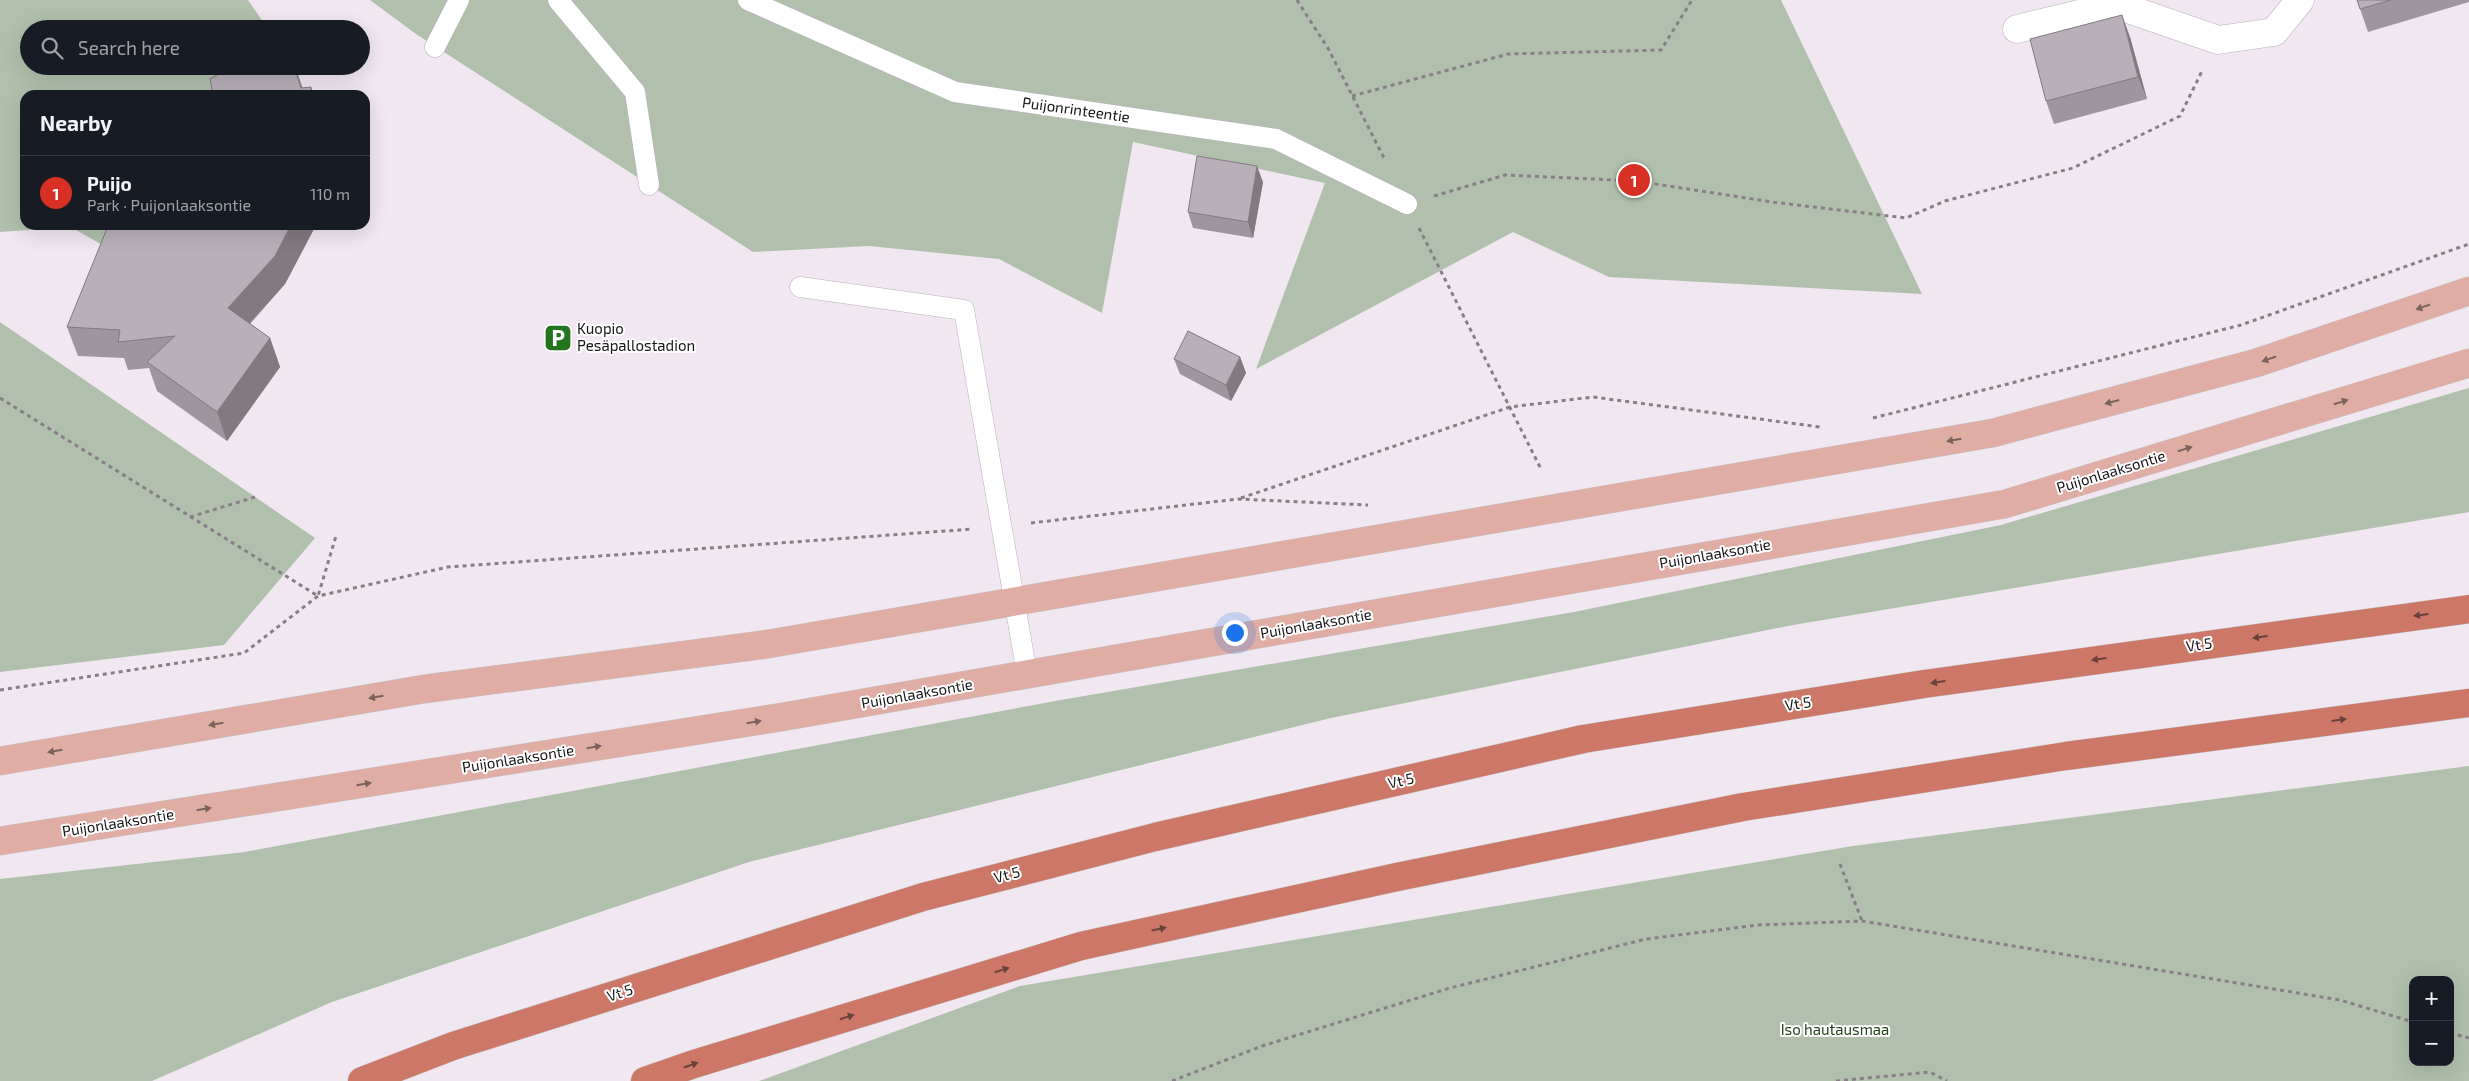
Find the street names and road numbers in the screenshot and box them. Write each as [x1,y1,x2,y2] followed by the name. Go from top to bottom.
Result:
[1021,93,1131,126] street label: Puijonrinteentie
[2054,446,2168,497] street label: Puijonlaaksontie
[1658,534,1772,573] street label: Puijonlaaksontie
[1259,604,1373,643] street label: Puijonlaaksontie
[2185,633,2213,655] street label: Vt 5
[860,674,974,713] street label: Puijonlaaksontie
[1783,692,1812,714] street label: Vt 5
[461,740,575,777] street label: Puijonlaaksontie
[1386,768,1416,792] street label: Vt 5
[61,804,175,841] street label: Puijonlaaksontie
[992,862,1022,886] street label: Vt 5
[604,979,635,1005] street label: Vt 5

